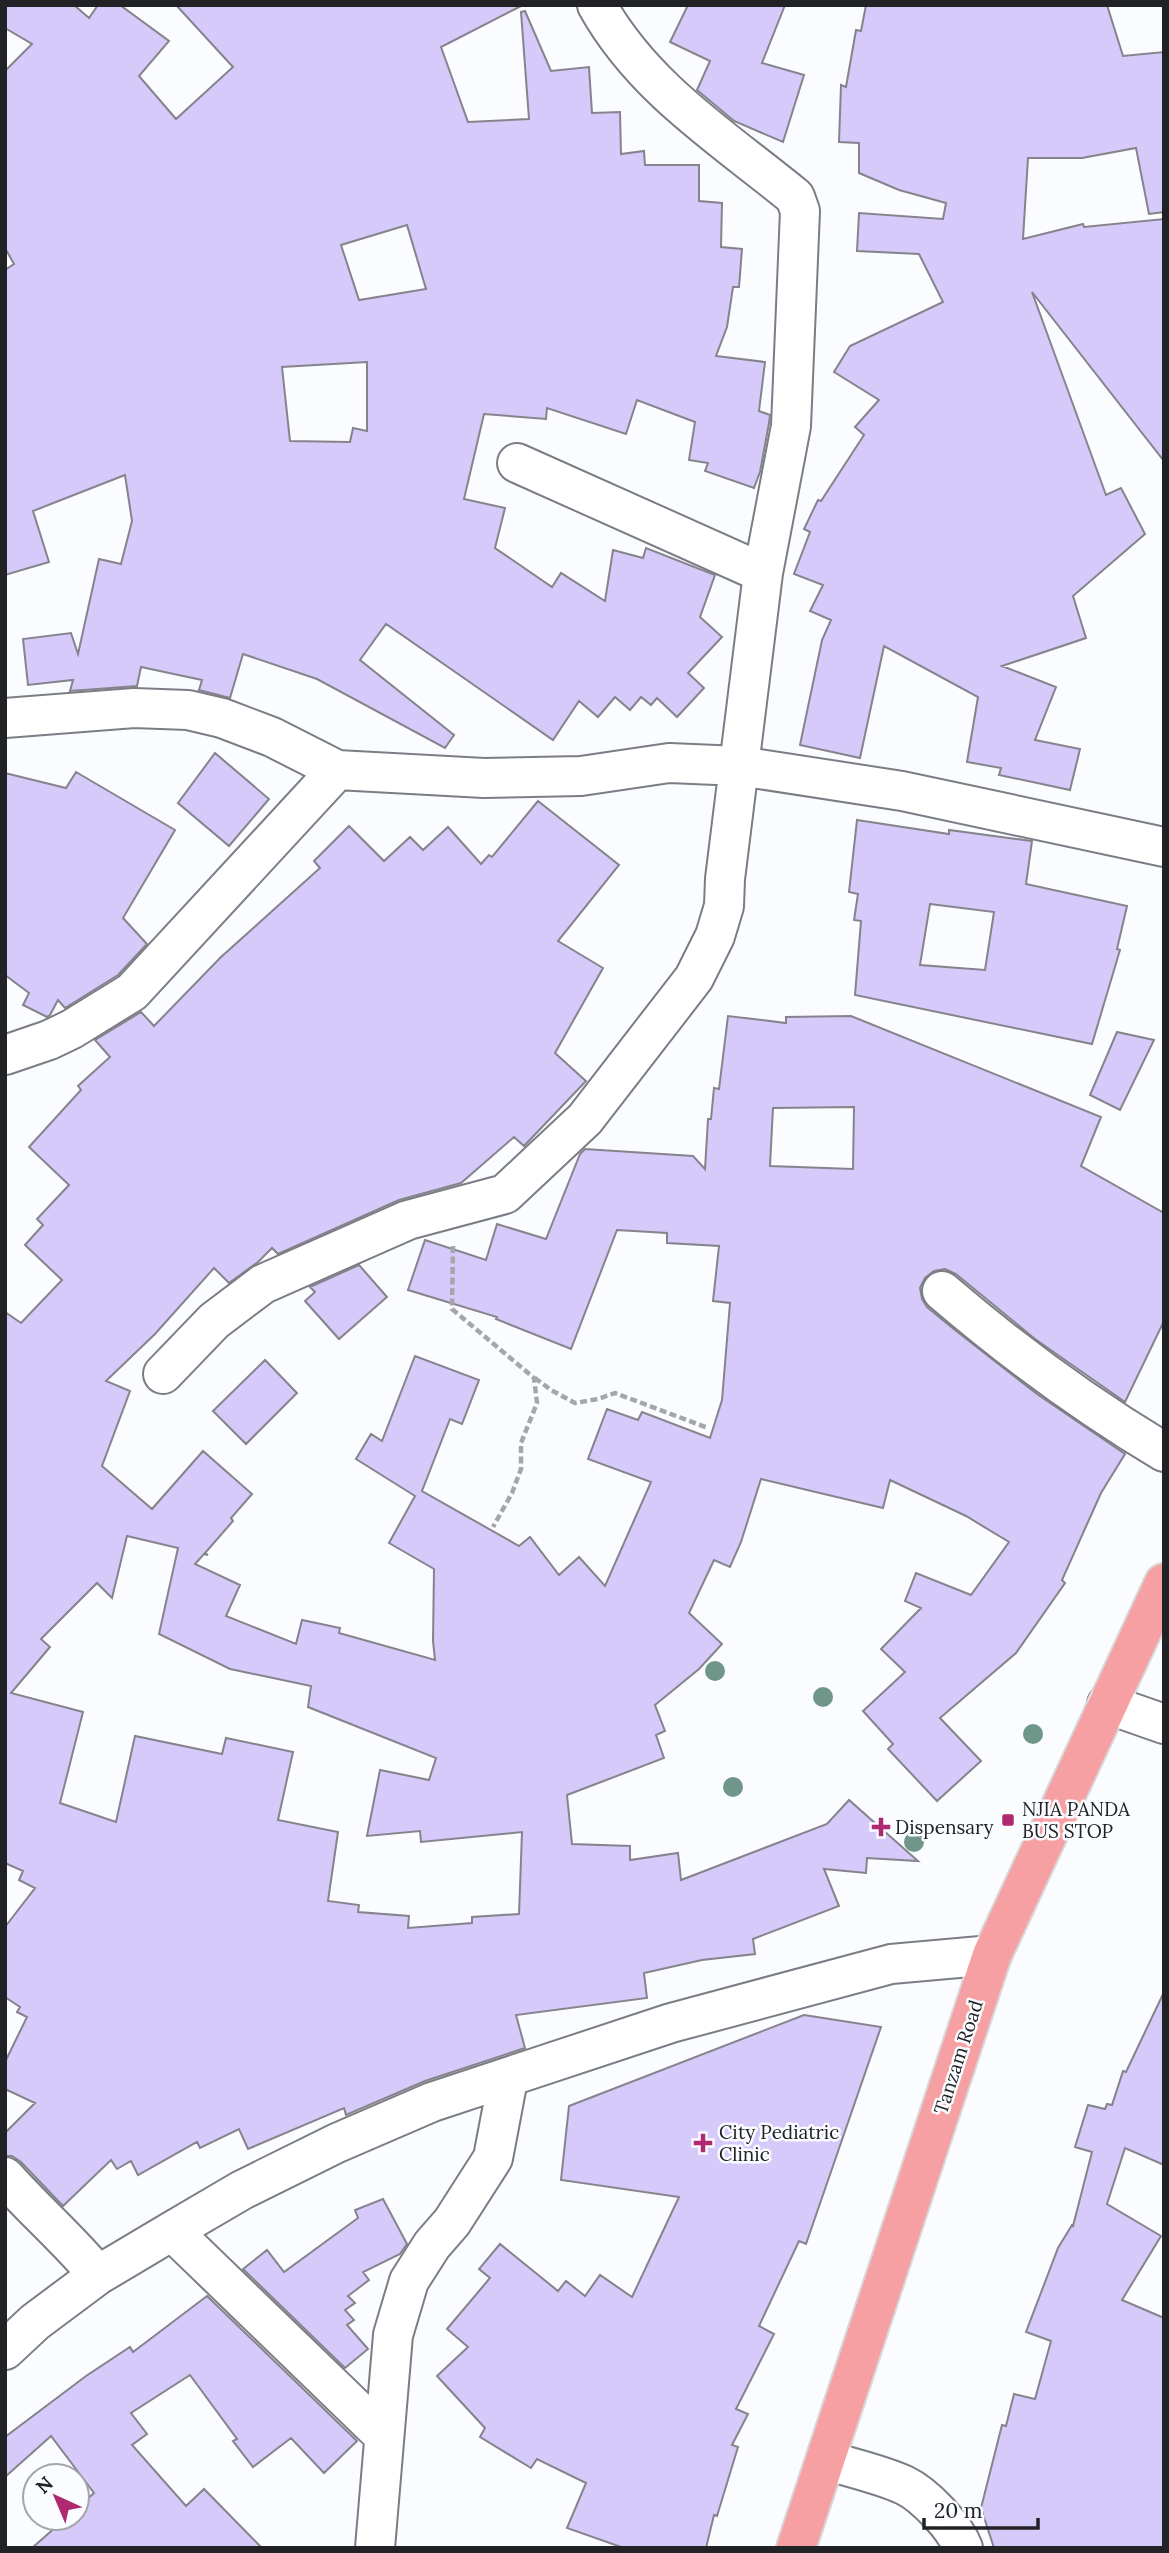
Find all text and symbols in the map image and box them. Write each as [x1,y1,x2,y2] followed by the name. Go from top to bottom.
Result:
[1022,1797,1131,1843] place label: NJIA PANDA BUS STOP
[1000,1812,1016,1828] marker: NJIA PANDA BUS STOP
[895,1815,994,1839] place label: Dispensary
[873,1819,889,1835] marker: Dispensary
[928,1997,988,2117] street label: Tanzam Road
[719,2120,839,2166] place label: City Pediatric Clinic
[693,2133,713,2153] marker: City Pediatric Clinic
[21,2462,91,2532] north arrow
[31,2471,58,2499] text: N
[924,2486,1038,2530] scale bar
[934,2497,983,2524] text: 20 m

